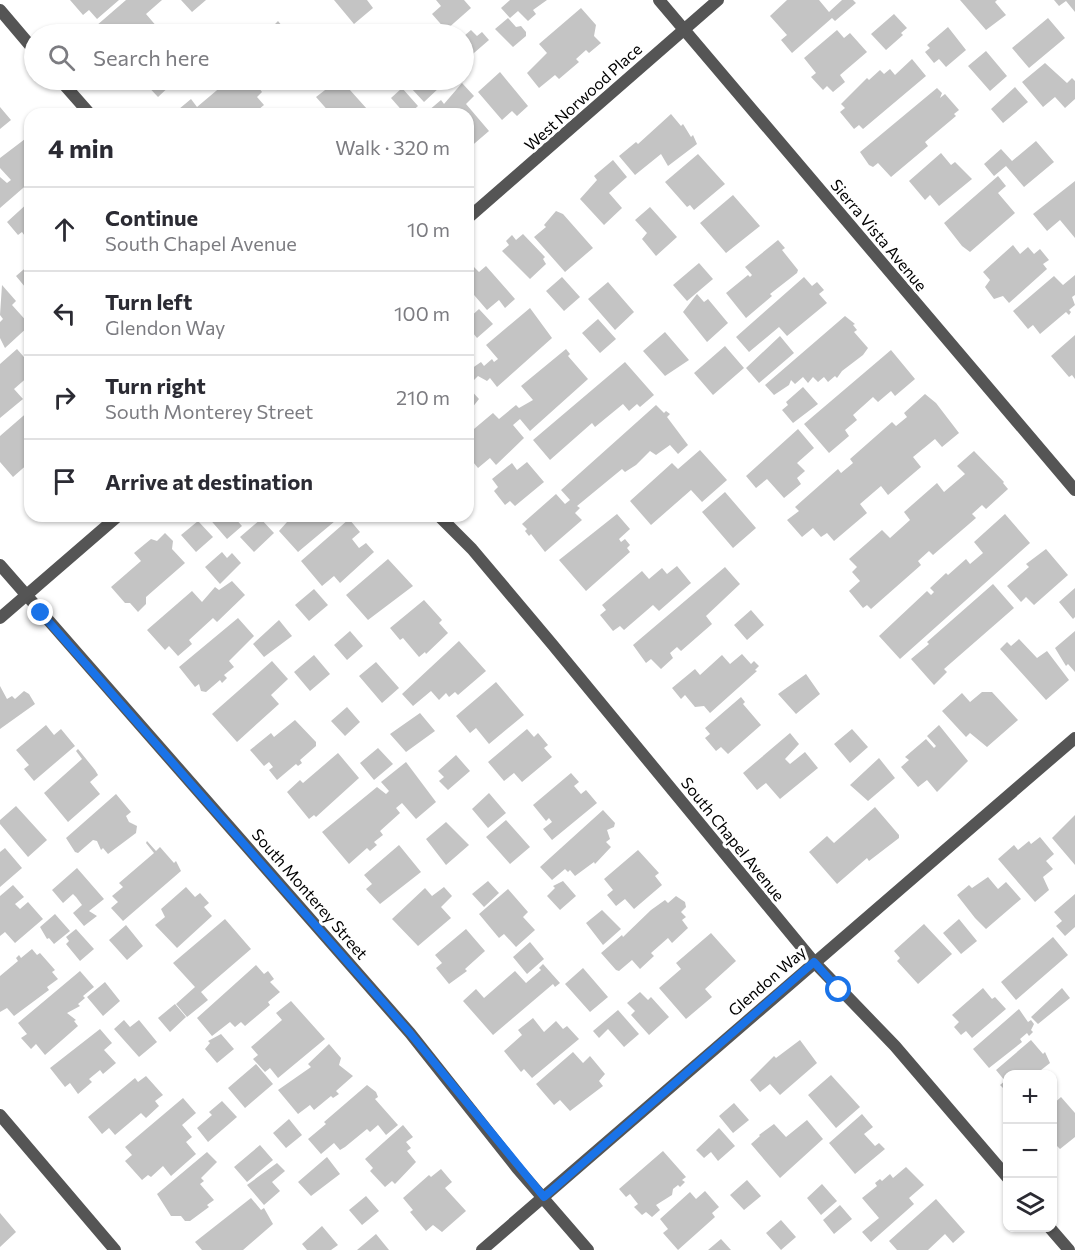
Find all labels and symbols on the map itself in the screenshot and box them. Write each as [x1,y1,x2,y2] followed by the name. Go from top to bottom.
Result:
[520,39,645,154] street label: West Norwood Place
[827,175,932,294] street label: Sierra Vista Avenue
[27,599,53,625] route end
[678,773,789,904] street label: South Chapel Avenue
[249,825,372,963] street label: South Monterey Street
[724,942,809,1019] street label: Glendon Way
[825,976,851,1002] route start

